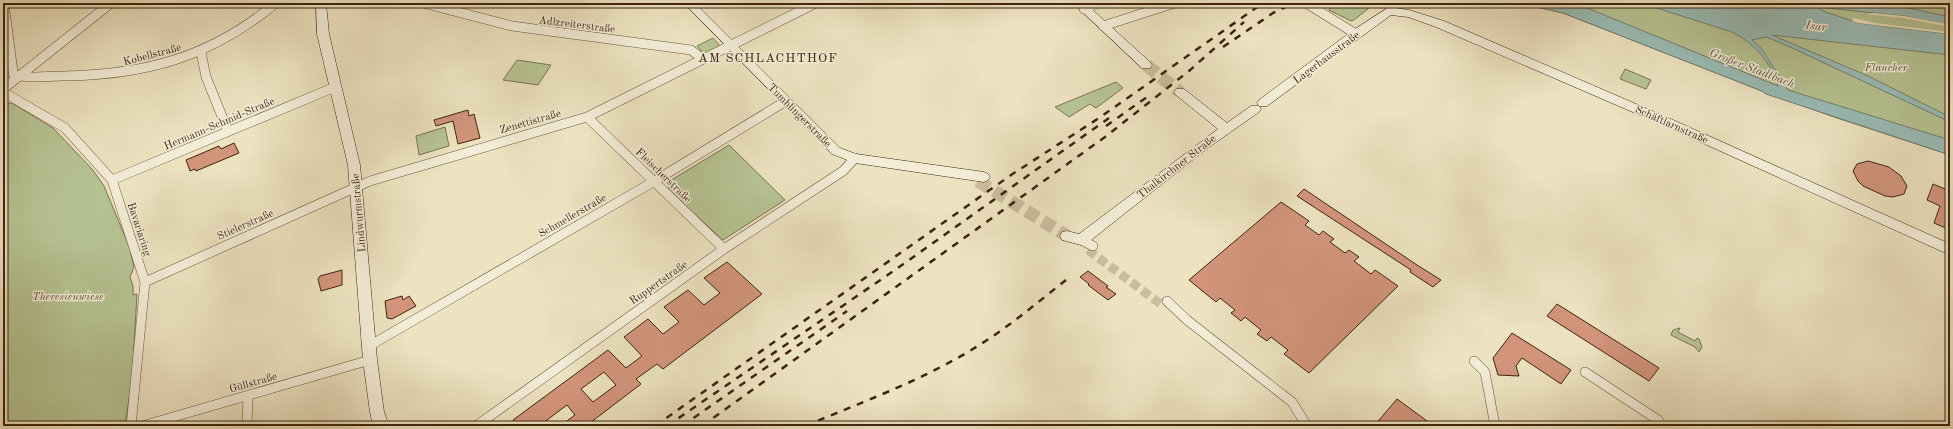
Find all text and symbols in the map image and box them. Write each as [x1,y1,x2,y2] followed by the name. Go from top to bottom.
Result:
[538,15,616,36] street label: Adlzreiterstraße
[1804,20,1828,34] water label: Isar
[1292,30,1362,87] street label: Lagerhausstraße
[122,42,183,69] street label: Kobellstraße
[1707,47,1796,91] water label: Großer Stadtbach
[698,52,838,65] district label: AM SCHLACHTHOF
[1864,63,1907,74] park label: Flaucher
[765,82,833,150] street label: Tumblingerstraße
[163,96,276,153] street label: Hermann-Schmid-Straße
[1633,104,1710,146] street label: Schäftlarnstraße
[498,108,562,136] street label: Zenettistraße
[1136,133,1218,201] street label: Thalkirchner Straße
[633,147,693,205] street label: Fleischerstraße
[351,173,368,253] street label: Lindwurmstraße
[537,192,609,240] street label: Schmellerstraße
[125,201,152,258] street label: Bavariaring
[216,208,276,243] street label: Stielerstraße
[628,259,690,307] street label: Ruppertstraße
[32,292,104,303] park label: Theresienwiese
[228,371,279,396] street label: Güllstraße

